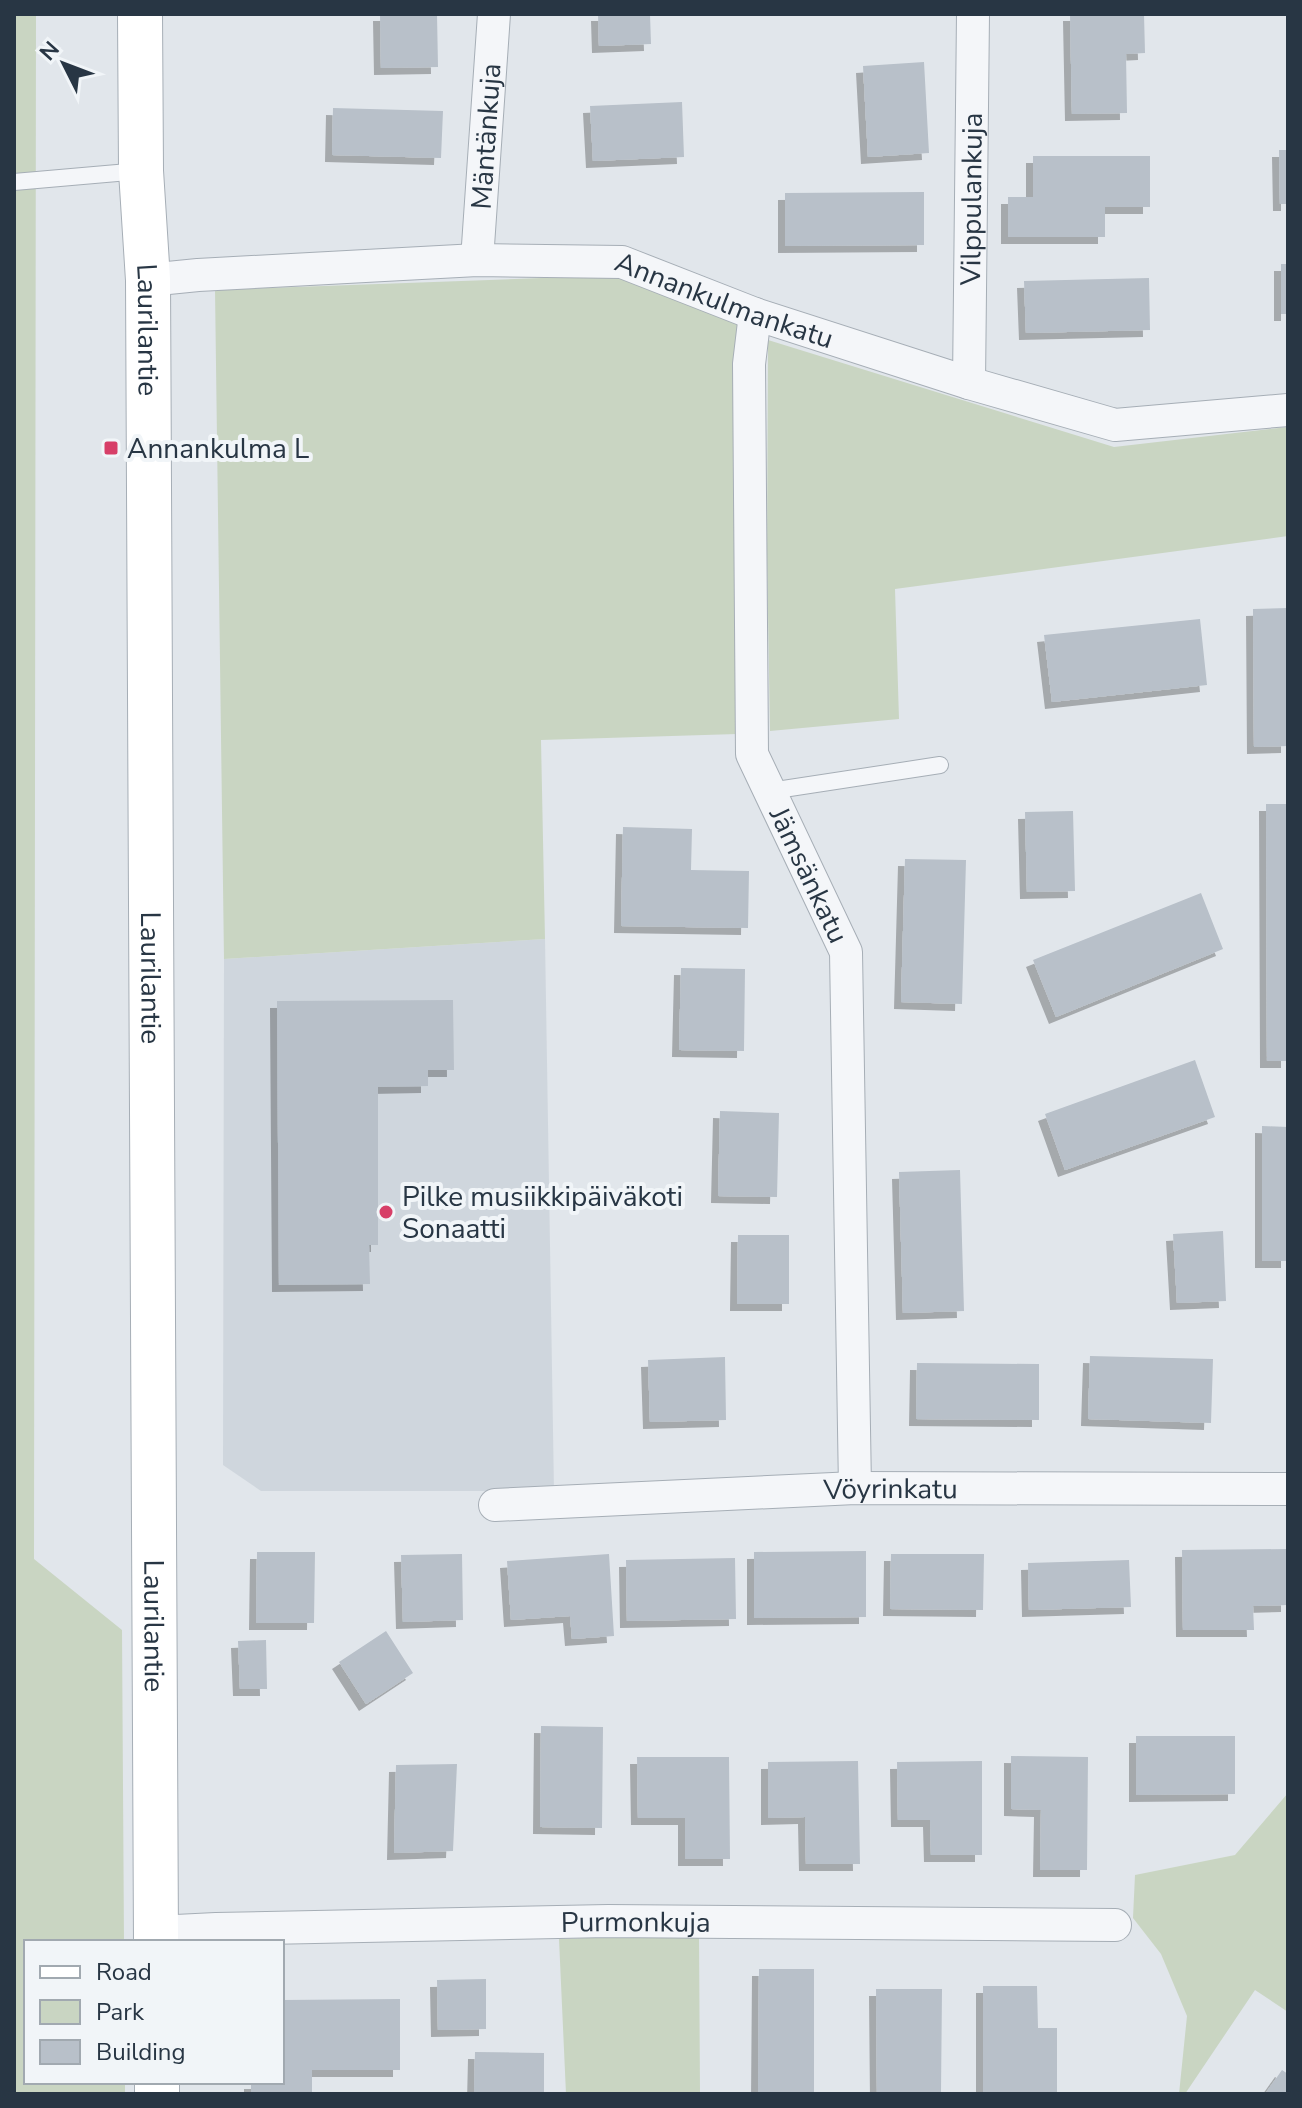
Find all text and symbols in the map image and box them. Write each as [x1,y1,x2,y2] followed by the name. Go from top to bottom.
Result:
[24,24,104,104] north arrow
[33,35,67,67] text: N
[463,62,511,211] street label: Mäntänkuja
[952,112,992,287] street label: Vilppulankuja
[609,243,838,358] street label: Annankulmankatu
[127,262,167,396] street label: Laurilantie
[127,430,309,468] place label: Annankulma L
[102,439,120,457] marker: Annankulma L
[759,800,857,949] street label: Jämsänkatu
[131,911,170,1044] street label: Laurilantie
[402,1178,683,1248] place label: Pilke musiikkipäiväkoti Sonaatti
[377,1203,395,1221] marker: Pilke musiikkipäiväkoti Sonaatti
[822,1470,958,1510] street label: Vöyrinkatu
[134,1559,173,1692] street label: Laurilantie
[561,1903,711,1942] street label: Purmonkuja
[24,1940,284,2084] legend
[96,1956,152,1988] text: Road
[96,1996,145,2028] text: Park
[96,2036,186,2068] text: Building

